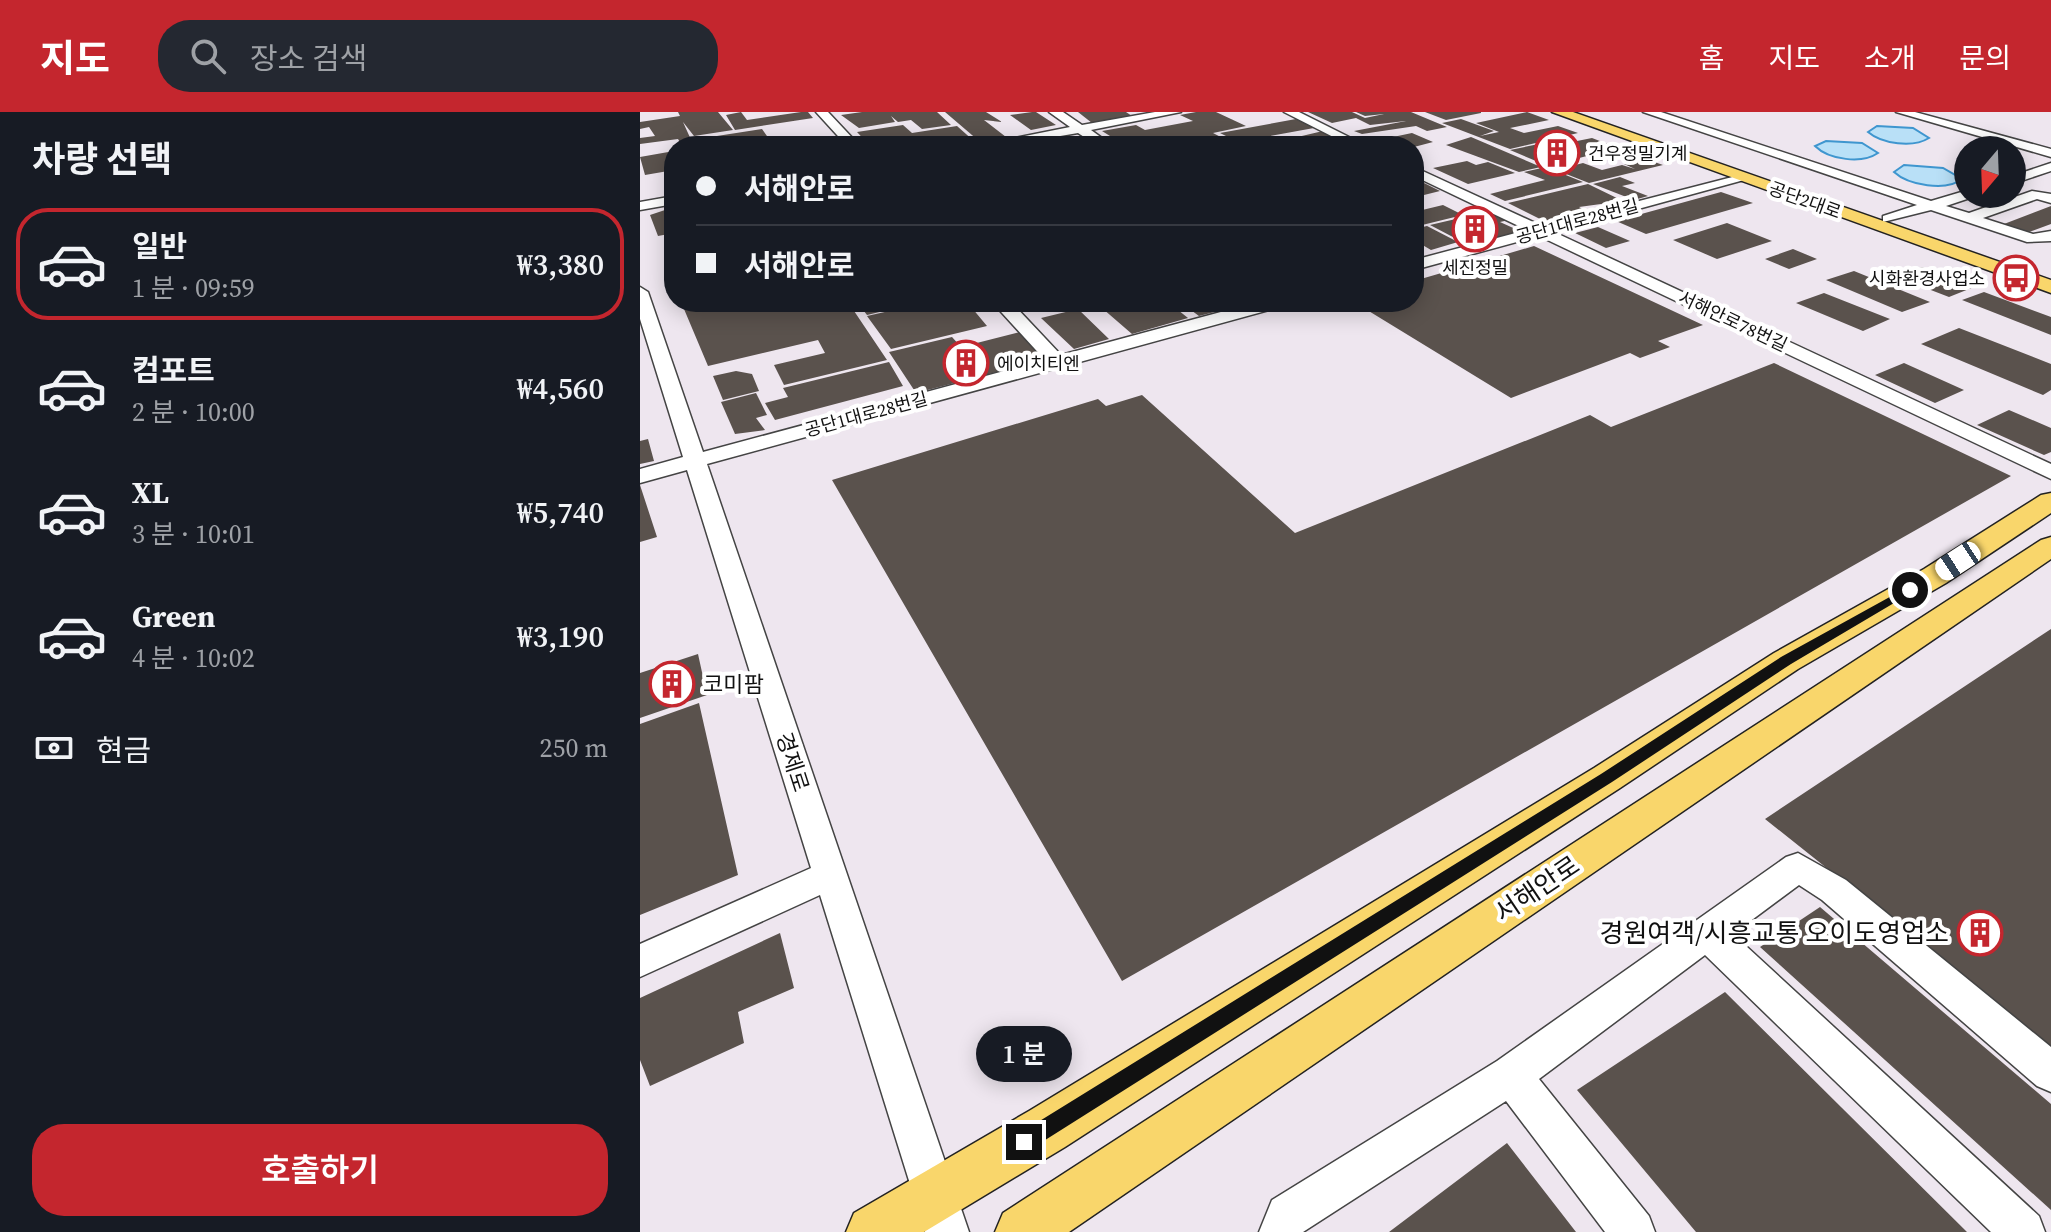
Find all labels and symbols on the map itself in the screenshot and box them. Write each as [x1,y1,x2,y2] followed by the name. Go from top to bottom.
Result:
[1533,129,1581,177] building icon: 건우정밀기계
[1954,136,2026,208] north arrow
[1588,141,1687,166] place label: 건우정밀기계
[1765,175,1845,225] street label: 공단2대로
[1513,193,1641,249] street label: 공단1대로28번길
[1451,205,1499,253] building icon: 세진정밀
[1992,254,2040,302] bus stop icon: 시화환경사업소
[1442,255,1508,280] place label: 세진정밀
[1869,266,1985,291] place label: 시화환경사업소
[1675,285,1791,357] street label: 서해안로78번길
[942,339,990,387] building icon: 에이치티엔
[997,351,1080,376] place label: 에이치티엔
[802,386,930,442] street label: 공단1대로28번길
[1931,538,1985,584] car
[1892,572,1928,608] route start
[648,660,696,708] building icon: 코미팜
[703,669,764,699] place label: 코미팜
[769,728,817,796] street label: 경제로
[1487,847,1587,931] street label: 서해안로
[1956,909,2004,957] building icon: 경원여객/시흥교통 오이도영업소
[1599,915,1949,951] place label: 경원여객/시흥교통 오이도영업소
[976,1026,1072,1082] callout: 1 분
[1006,1124,1042,1160] route end

